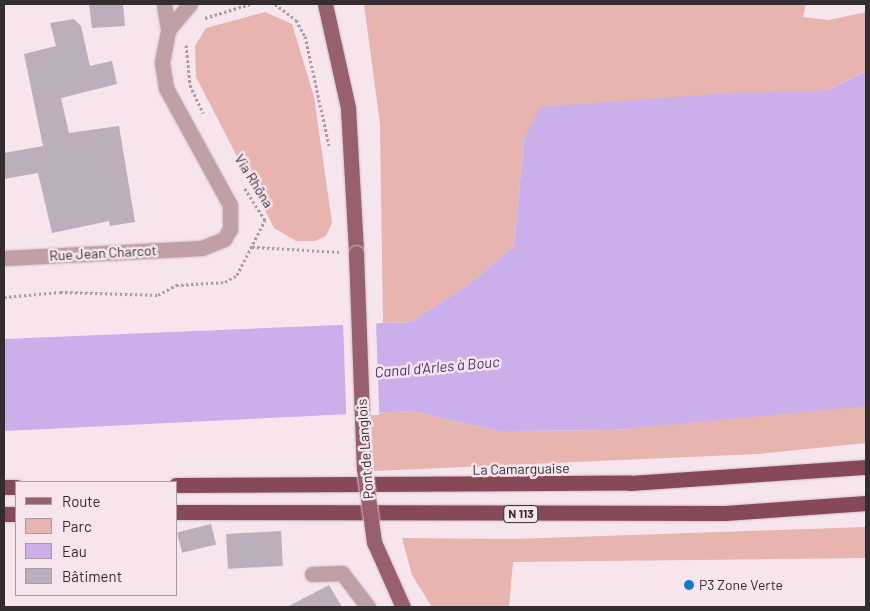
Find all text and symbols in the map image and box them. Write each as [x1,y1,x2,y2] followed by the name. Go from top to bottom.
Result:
[231,151,277,211] street label: Via Rhôna
[49,242,157,264] street label: Rue Jean Charcot
[374,353,500,381] water label: Canal d'Arles à Bouc
[353,398,377,500] street label: Pont de Langlois
[472,460,570,478] street label: La Camarguaise
[15,481,178,596] legend
[62,492,101,510] text: Route
[502,504,540,524] road number: N 113
[62,517,92,535] text: Parc
[62,542,87,560] text: Eau
[62,567,122,585] text: Bâtiment
[699,577,783,593] place label: P3 Zone Verte
[683,579,695,591] marker: P3 Zone Verte

